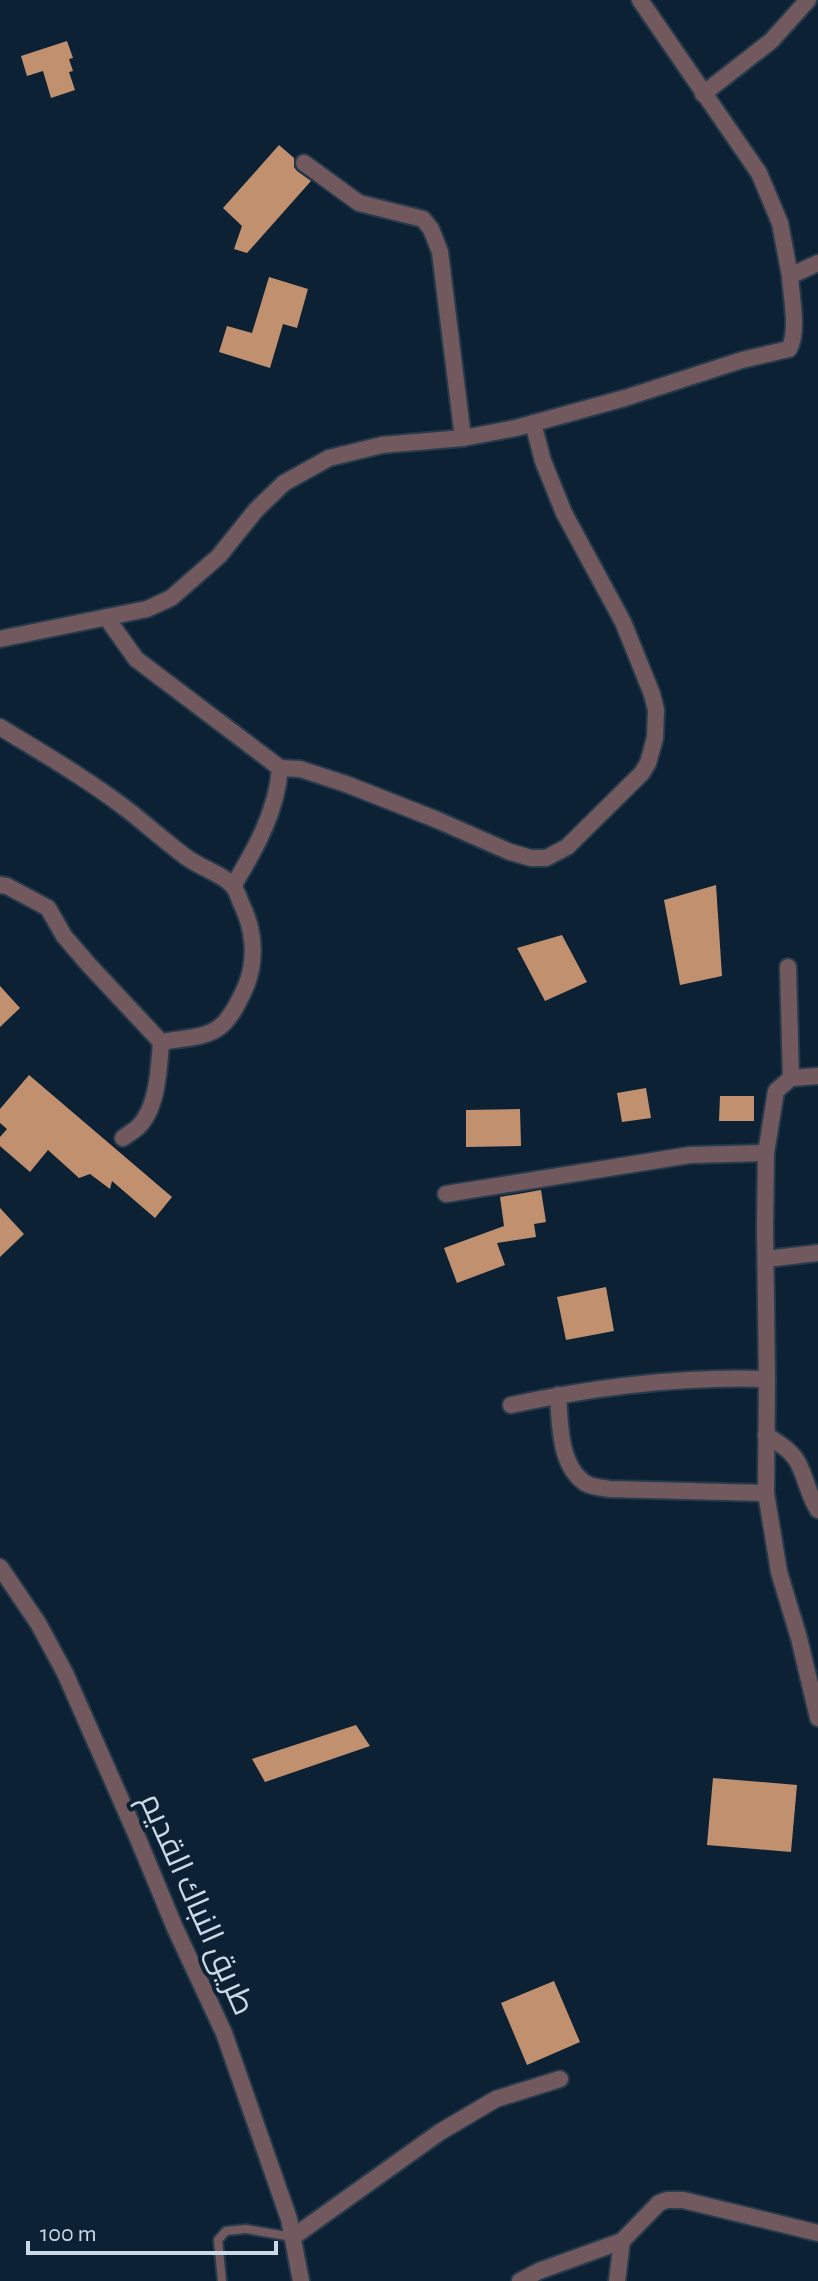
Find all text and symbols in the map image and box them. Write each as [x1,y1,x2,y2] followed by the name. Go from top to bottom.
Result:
[129,1788,260,2022] street label: طريق النباك القديم
[28,2205,276,2255] scale bar
[40,2222,97,2246] text: 100 m

